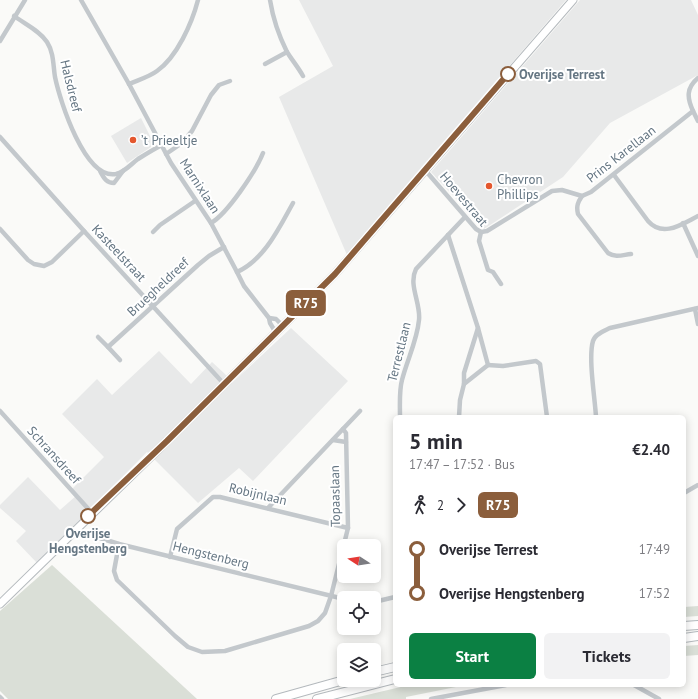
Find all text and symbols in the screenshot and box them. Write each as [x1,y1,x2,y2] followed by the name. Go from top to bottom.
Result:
[56,58,86,115] street label: Halsdreef
[500,66,516,82] marker: Overijse Terrest
[519,66,605,83] place label: Overijse Terrest
[583,122,659,186] street label: Prins Karellaan
[141,132,197,149] place label: ’t Prieeltje
[128,135,138,145] marker: ’t Prieeltje
[176,155,224,217] street label: Marnixlaan
[436,168,492,230] street label: Hoevestraat
[497,171,543,203] place label: Chevron Phillips
[484,181,494,191] marker: Chevron Phillips
[88,221,150,286] street label: Kasteelstraat
[123,253,193,320] street label: Bruegheldreef
[283,290,329,316] line badge: R75
[294,294,318,312] text: R75
[383,320,415,384] street label: Terrestlaan
[24,423,85,488] street label: Schransdreef
[409,427,463,455] text: 5 min
[632,440,670,459] text: €2.40
[409,456,515,473] text: 17:47 – 17:52 · Bus
[326,465,344,527] street label: Topaaslaan
[227,479,289,509] street label: Robijnlaan
[409,494,431,516] icon: walk
[450,494,472,516] icon: forward
[486,496,510,514] text: R75
[437,497,444,514] text: 2
[80,508,96,524] marker: Overijse Hengstenberg
[49,525,127,557] place label: Overijse Hengstenberg
[171,537,251,573] street label: Hengstenberg
[337,539,381,583] north arrow
[337,539,381,687] map controls
[439,540,538,559] text: Overijse Terrest
[639,541,670,558] text: 17:49
[439,584,585,603] text: Overijse Hengstenberg
[639,585,670,602] text: 17:52
[337,591,381,635] button: locate
[409,633,536,679] button: Start
[544,633,670,679] button: Tickets
[337,643,381,687] button: layers

